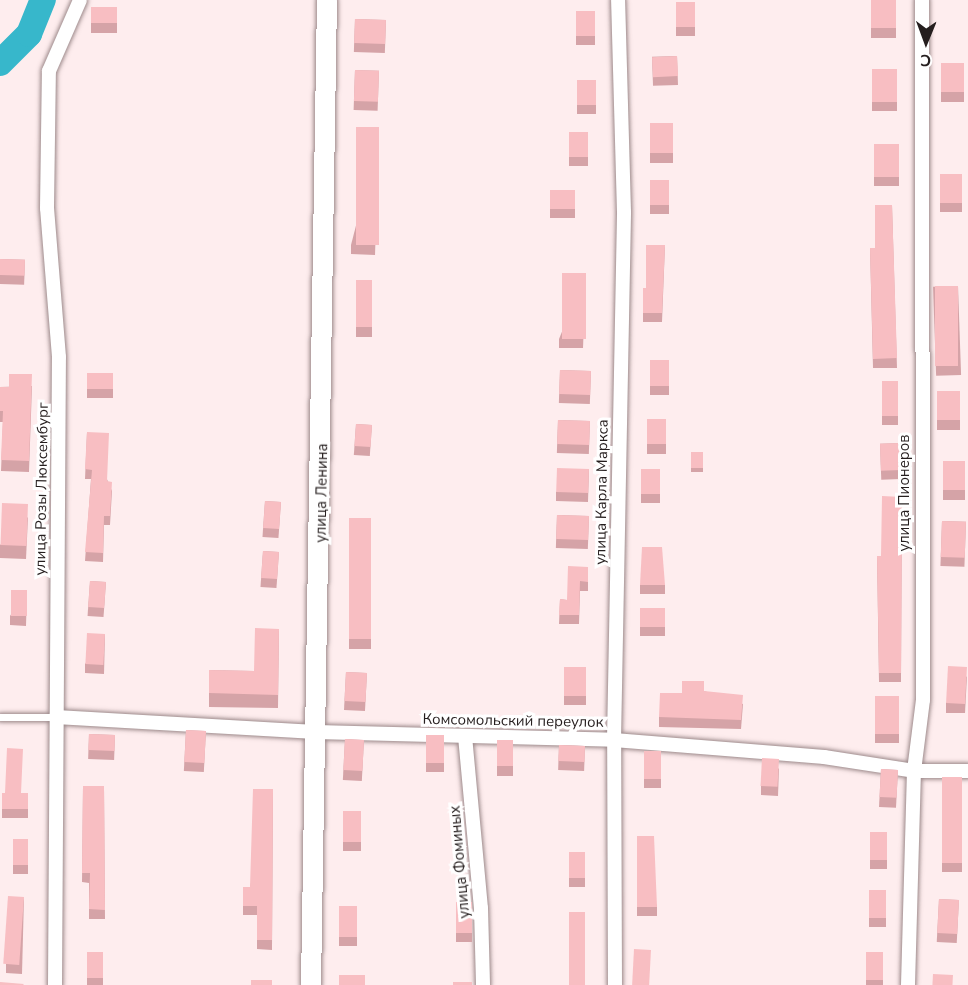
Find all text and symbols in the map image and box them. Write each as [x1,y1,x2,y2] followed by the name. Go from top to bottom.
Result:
[896,12,956,72] north arrow
[920,49,931,71] text: С
[31,402,53,576] street label: улица Розы Люксембург
[592,419,612,565] street label: улица Карла Маркса
[896,435,914,551] street label: улица Пионеров
[312,443,332,543] street label: улица Ленина
[422,710,604,732] street label: Комсомольский переулок
[446,805,474,919] street label: улица Фоминых

